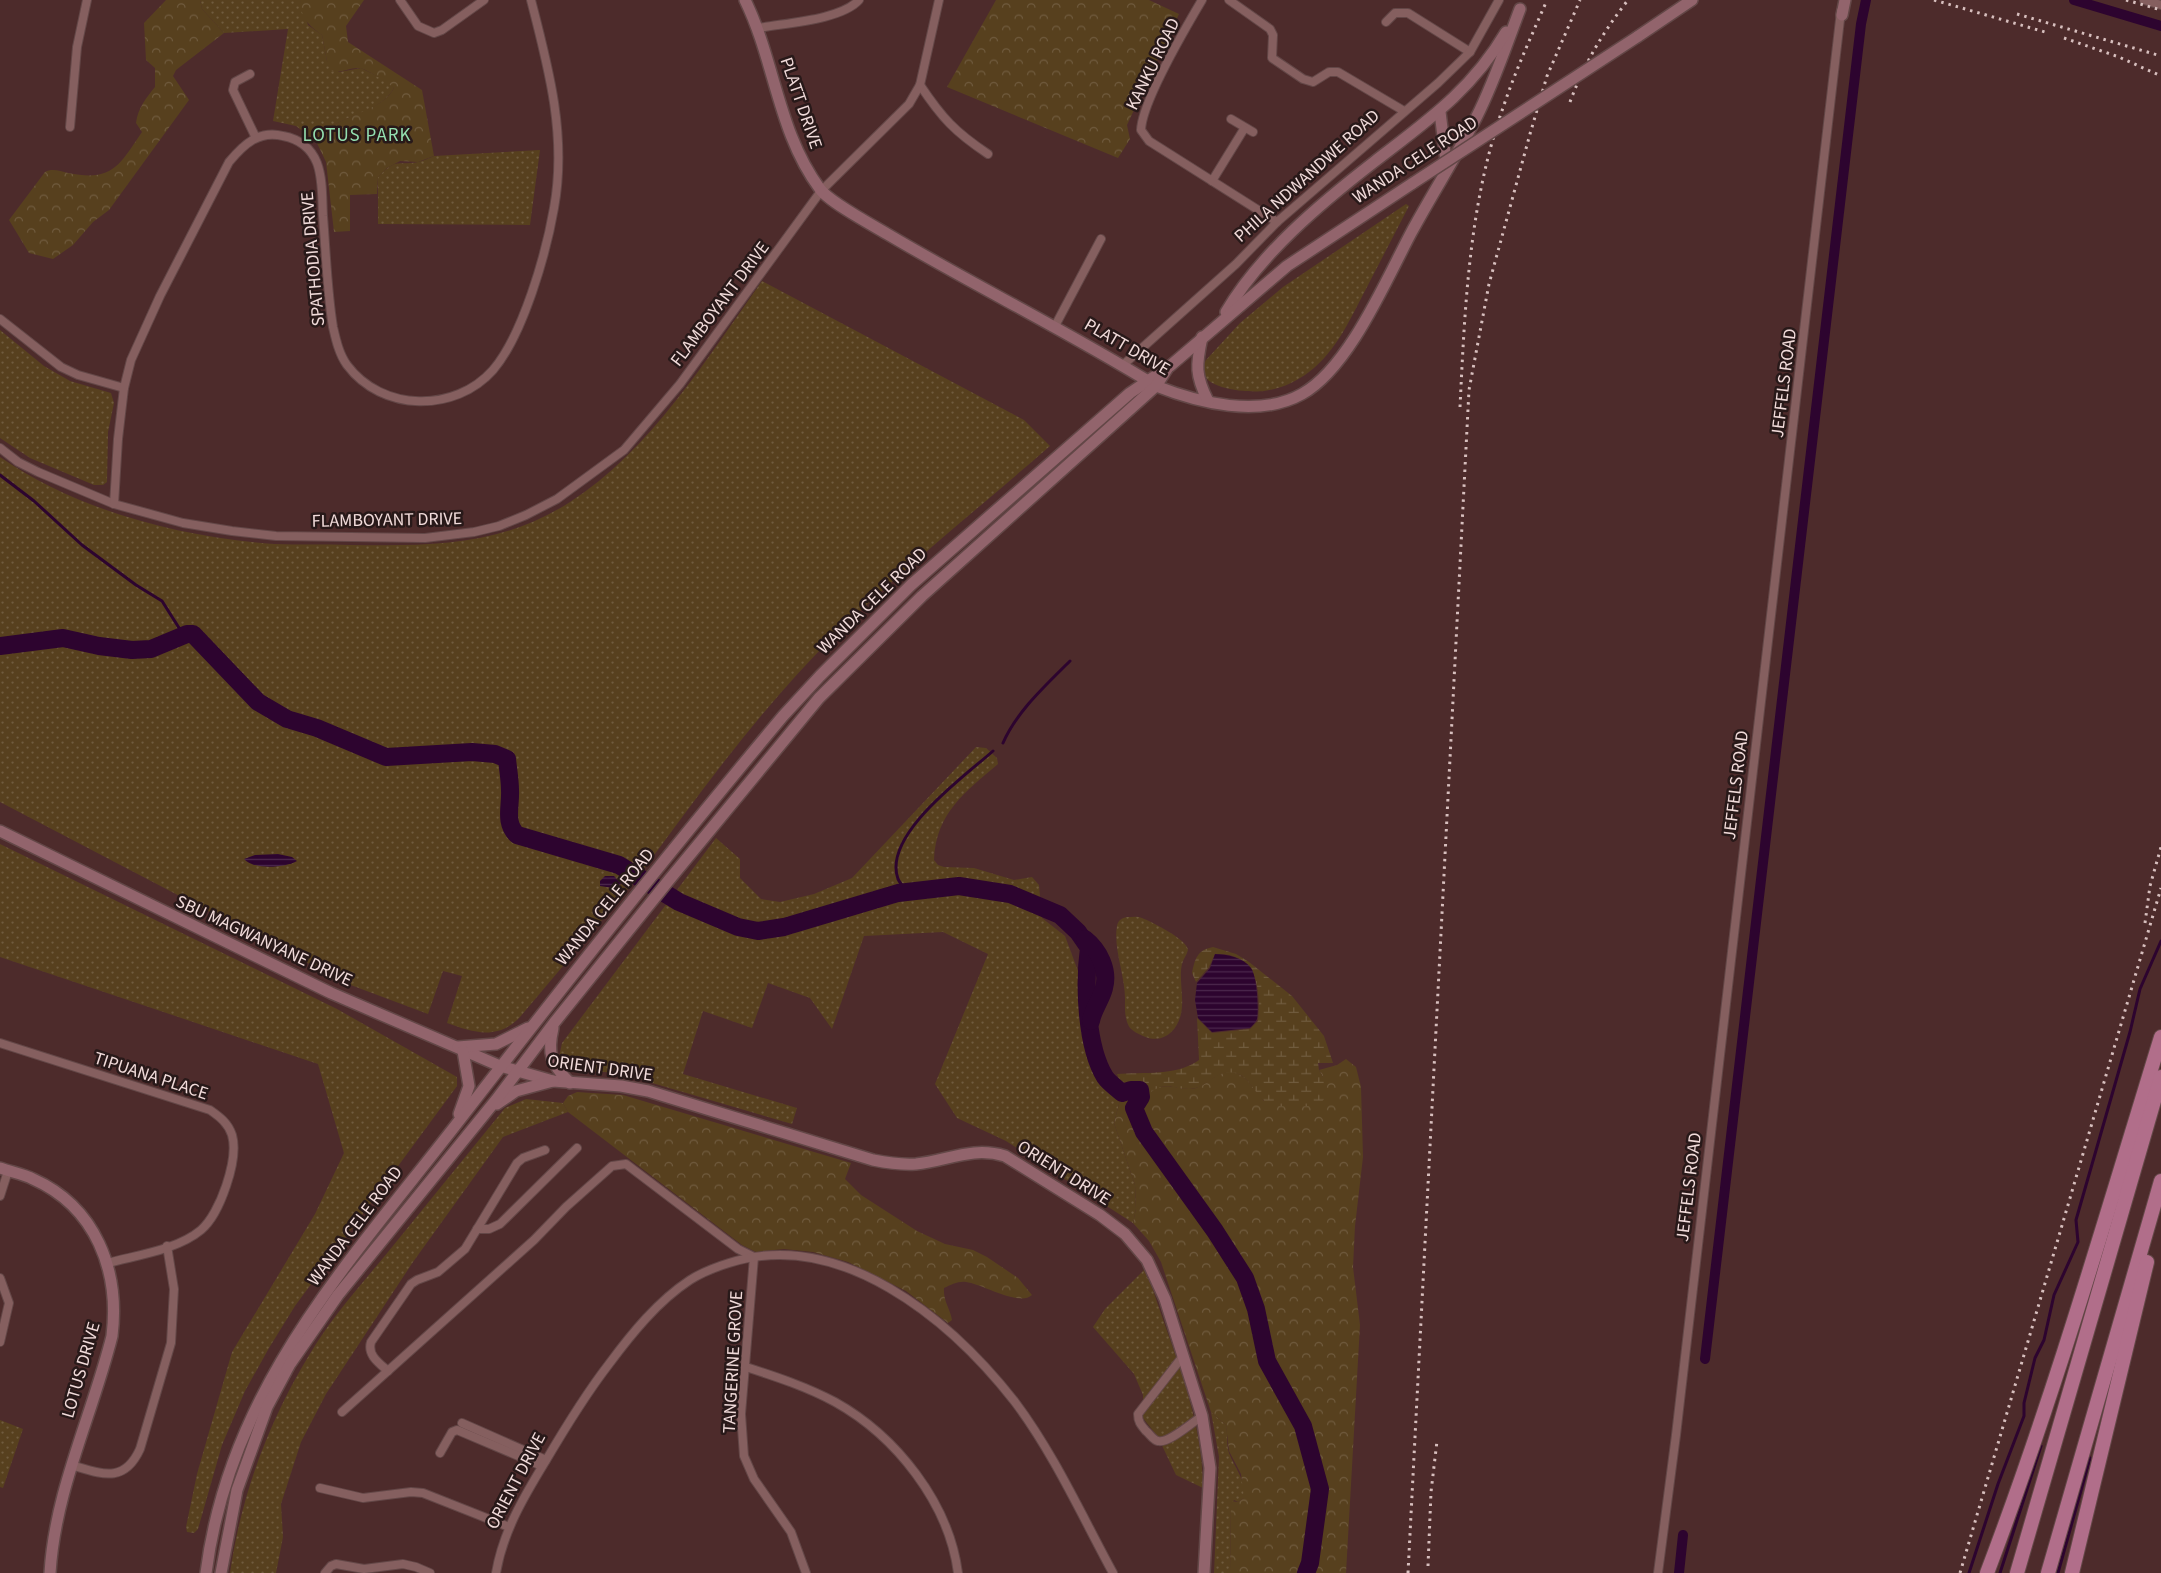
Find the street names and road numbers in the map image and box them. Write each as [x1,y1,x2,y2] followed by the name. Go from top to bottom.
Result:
[1120,14,1186,114] street label: KANKU ROAD
[774,54,828,152] street label: PLATT DRIVE
[1229,104,1385,248] street label: PHILA NDWANDWE ROAD
[1348,110,1482,210] street label: WANDA CELE ROAD
[295,191,331,327] street label: SPATHODIA DRIVE
[665,236,775,372] street label: FLAMBOYANT DRIVE
[1079,312,1175,382] street label: PLATT DRIVE
[1765,327,1803,439] street label: JEFFELS ROAD
[312,506,462,534] street label: FLAMBOYANT DRIVE
[811,542,933,660] street label: WANDA CELE ROAD
[1717,729,1755,841] street label: JEFFELS ROAD
[550,843,660,971] street label: WANDA CELE ROAD
[172,889,356,993] street label: SBU MAGWANYANE DRIVE
[91,1046,211,1106] street label: TIPUANA PLACE
[546,1048,654,1088] street label: ORIENT DRIVE
[1670,1131,1708,1243] street label: JEFFELS ROAD
[1012,1134,1116,1212] street label: ORIENT DRIVE
[302,1161,408,1291] street label: WANDA CELE ROAD
[717,1290,749,1434] street label: TANGERINE GROVE
[55,1319,107,1421] street label: LOTUS DRIVE
[480,1428,552,1534] street label: ORIENT DRIVE

